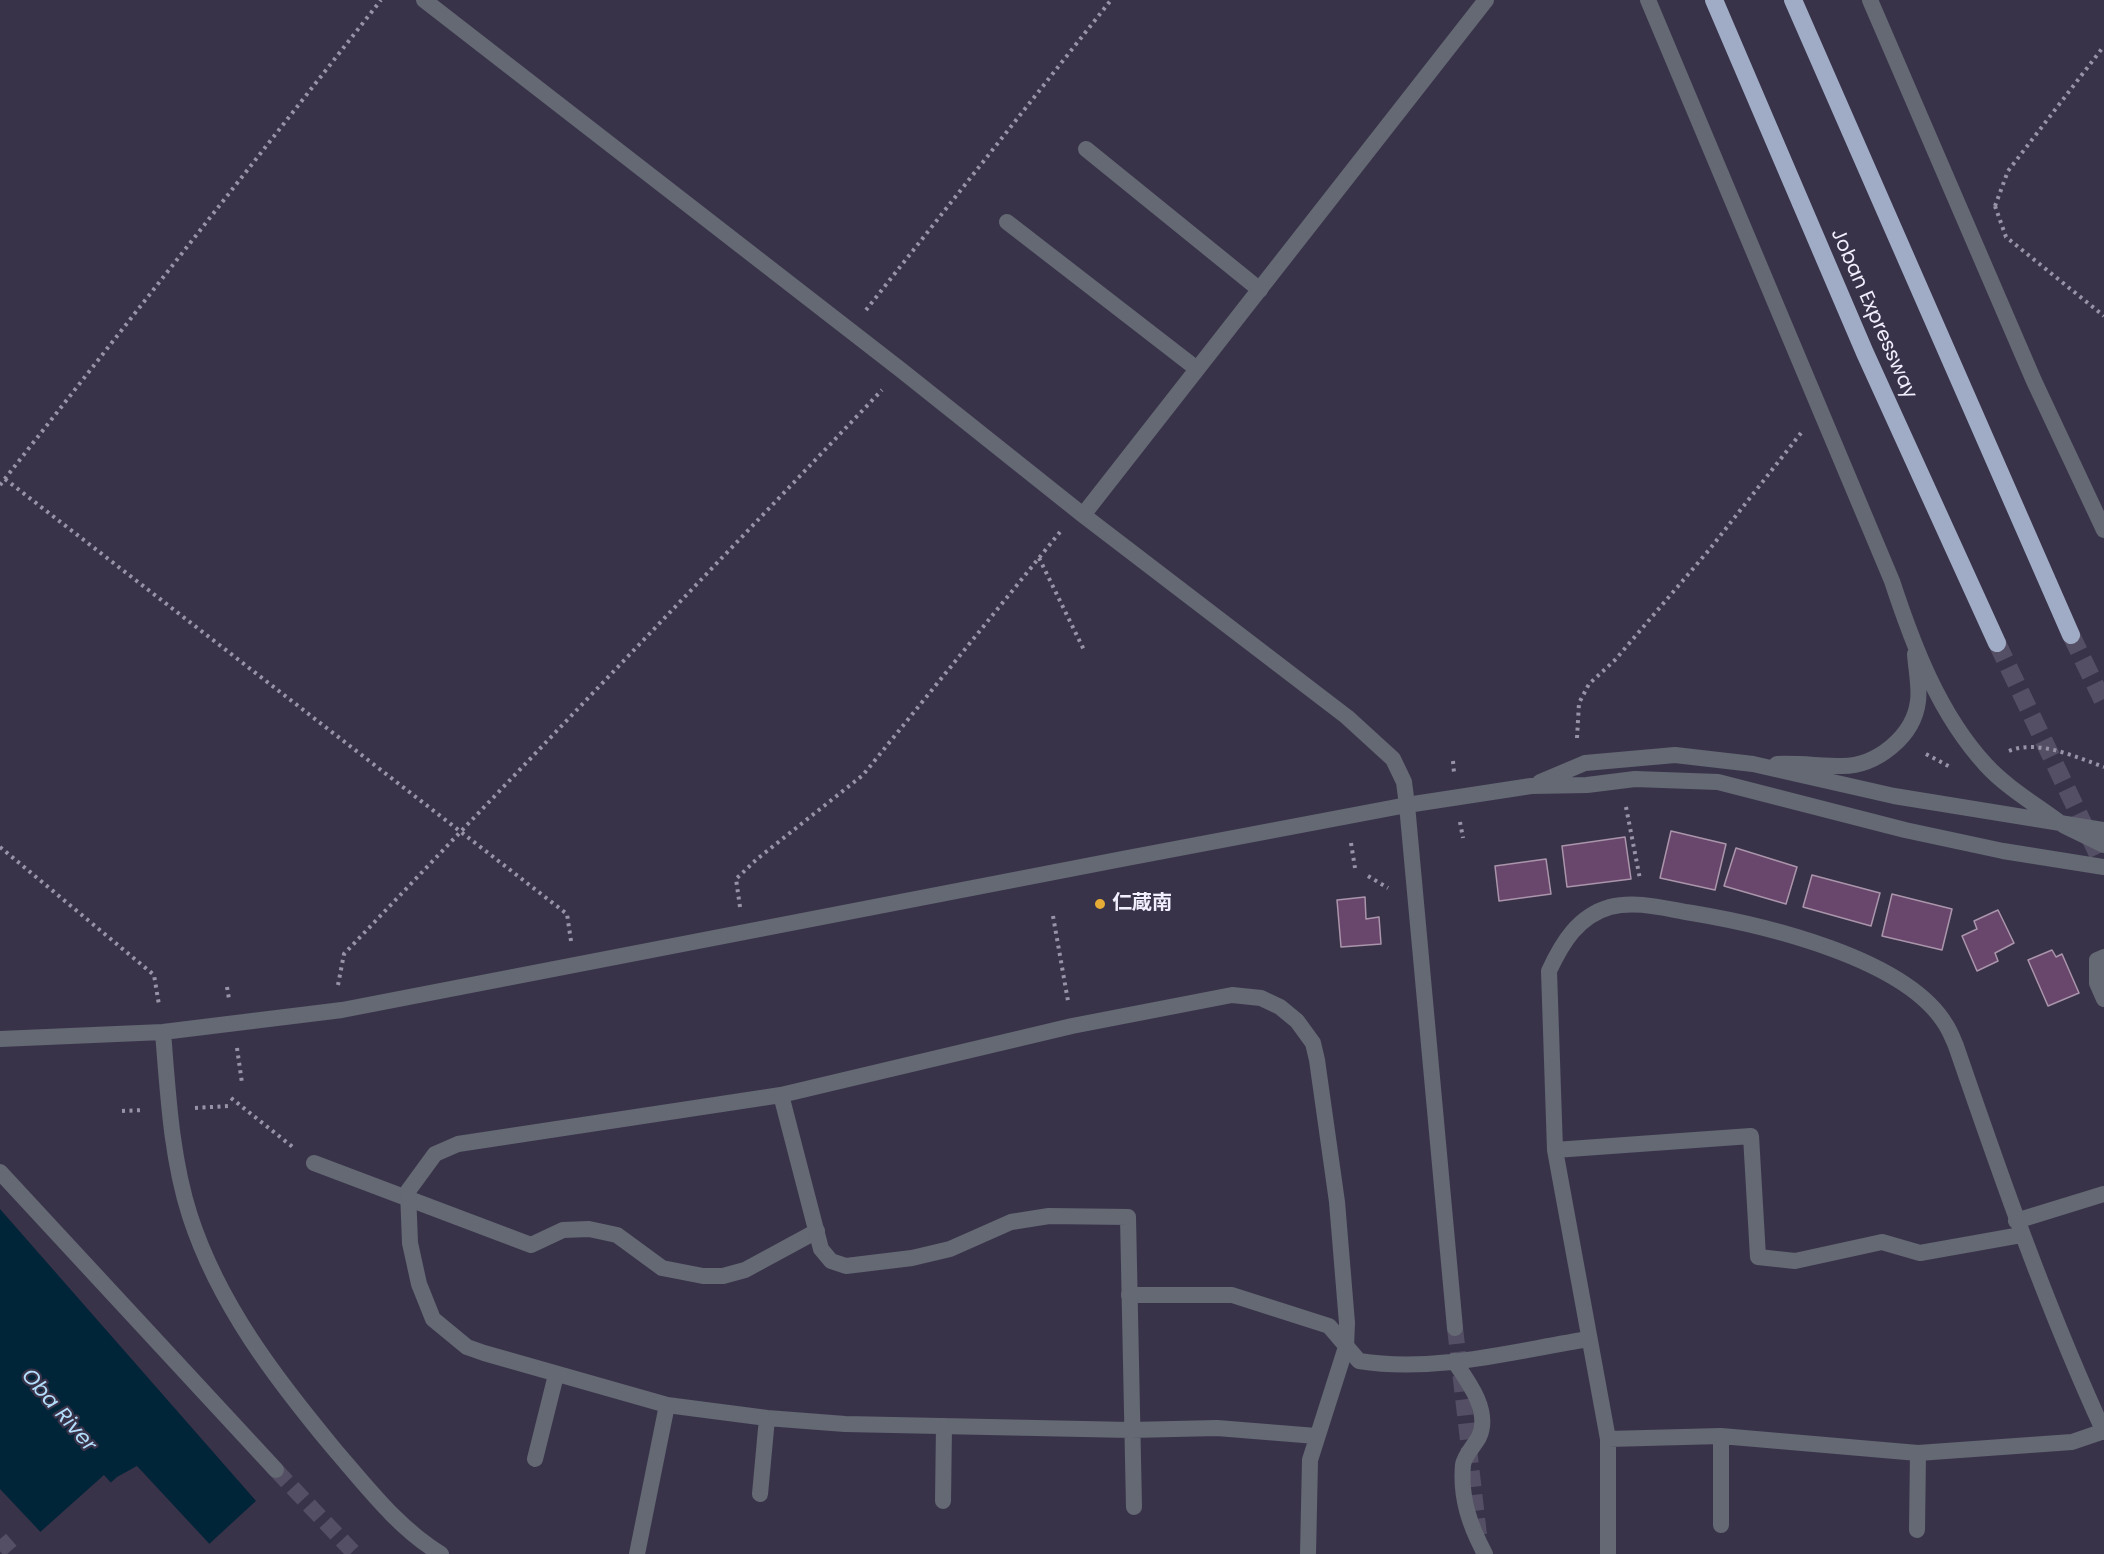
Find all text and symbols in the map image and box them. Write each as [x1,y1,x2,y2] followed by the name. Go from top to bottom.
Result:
[1825,225,1921,403] street label: Joban Expressway
[1112,892,1172,916] place label: 仁蔵南
[1093,897,1107,911] marker: 仁蔵南
[15,1364,101,1458] water label: Oba River

